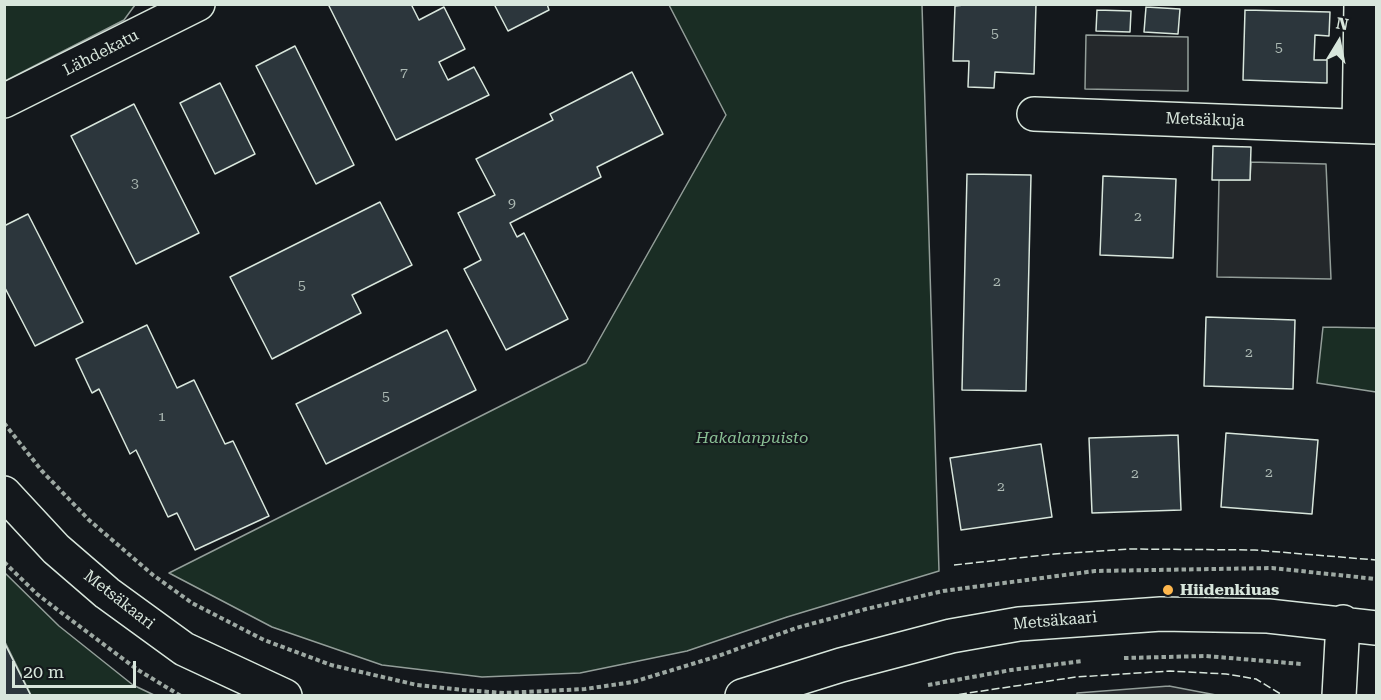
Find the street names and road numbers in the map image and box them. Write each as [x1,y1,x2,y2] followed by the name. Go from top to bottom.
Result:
[60,26,142,80] street label: Lähdekatu
[1165,109,1245,131] street label: Metsäkuja
[80,566,158,634] street label: Metsäkaari
[1012,608,1098,634] street label: Metsäkaari

